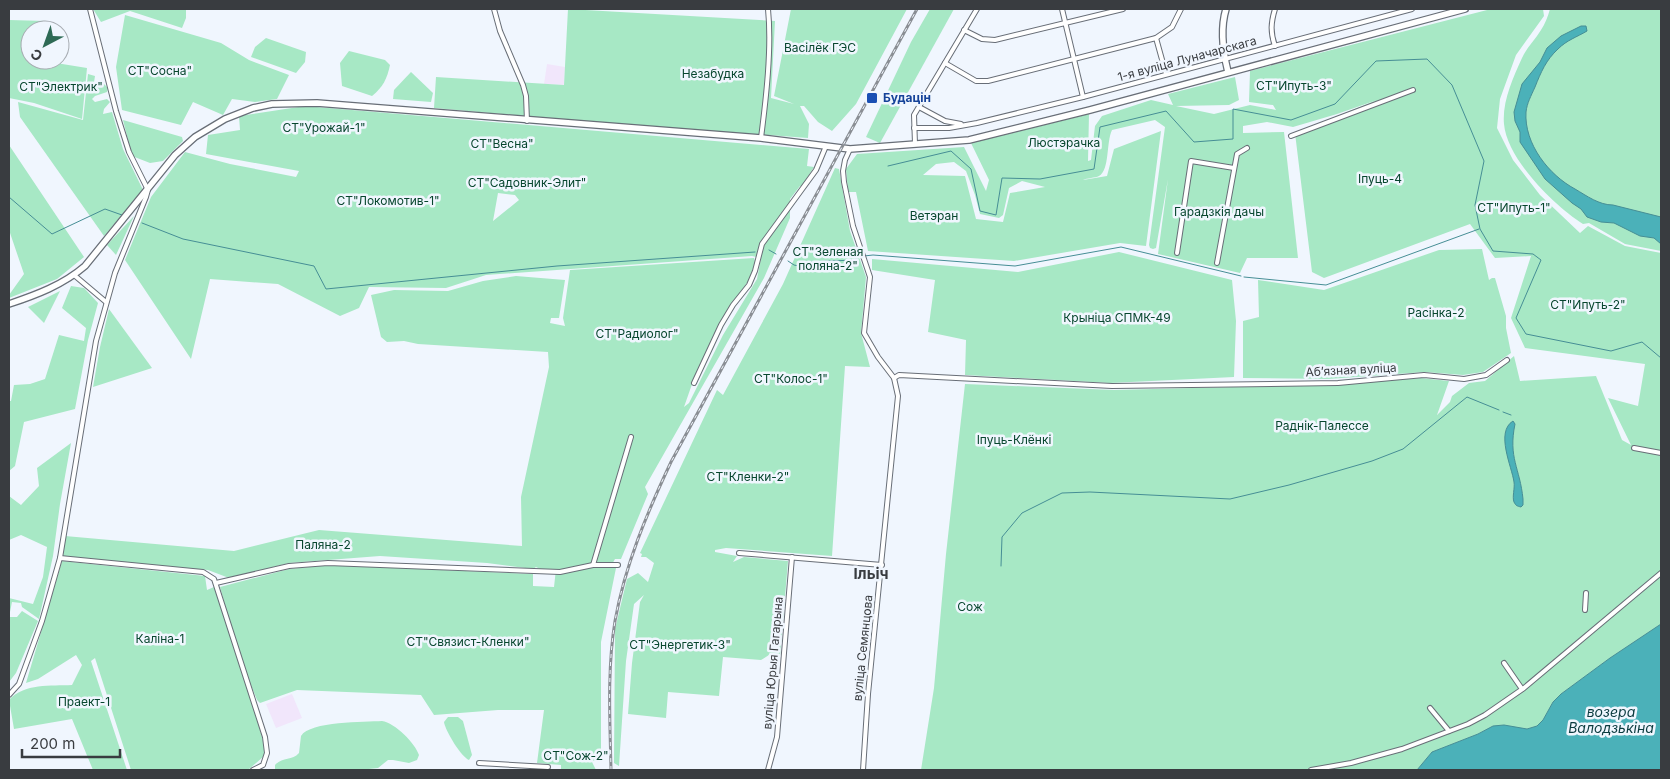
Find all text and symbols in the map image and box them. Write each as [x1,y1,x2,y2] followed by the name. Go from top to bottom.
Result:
[20,20,70,70] north arrow
[1116,33,1258,84] street label: 1-я вуліца Луначарскага
[784,40,856,55] park label: Васілёк ГЭС
[27,45,46,65] text: С
[128,63,192,78] park label: СТ"Сосна"
[682,66,744,81] park label: Незабудка
[1256,78,1332,93] park label: СТ"Ипуть-3"
[19,79,103,94] park label: СТ"Электрик"
[883,90,931,105] place label: Будацін
[865,91,879,105] marker: Будацін
[283,120,366,135] park label: СТ"Урожай-1"
[1028,135,1100,150] park label: Люстэрачка
[470,136,534,151] park label: СТ"Весна"
[1358,171,1402,186] park label: Іпуць-4
[468,175,586,190] park label: СТ"Садовник-Элит"
[336,193,440,208] park label: СТ"Локомотив-1"
[1477,200,1551,215] park label: СТ"Ипуть-1"
[1174,204,1264,219] park label: Гарадзкія дачы
[910,208,958,223] park label: Ветэран
[793,244,863,273] park label: СТ"Зеленая поляна-2"
[1550,297,1626,312] park label: СТ"Ипуть-2"
[1408,305,1464,320] park label: Расінка-2
[1063,310,1171,325] park label: Крыніца СПМК-49
[595,326,679,341] park label: СТ"Радиолог"
[1305,360,1397,379] street label: Абʼязная вуліца
[754,371,828,386] park label: СТ"Колос-1"
[1275,418,1369,433] park label: Раднік-Палессе
[977,432,1051,447] park label: Іпуць-Клёнкі
[707,469,789,484] park label: СТ"Кленки-2"
[295,537,351,552] park label: Паляна-2
[853,564,889,583] district label: Ільіч
[849,594,876,702] street label: вуліца Семянцова
[759,596,786,730] street label: вуліца Юрыя Гагарына
[957,599,983,614] park label: Сож
[136,631,184,646] park label: Каліна-1
[406,634,530,649] park label: СТ"Связист-Кленки"
[629,637,731,652] park label: СТ"Энергетик-3"
[58,694,110,709] park label: Праект-1
[1568,703,1654,736] water label: возера Валодзькіна
[22,726,120,758] scale bar
[30,734,75,753] text: 200 m
[543,748,609,763] park label: СТ"Сож-2"

